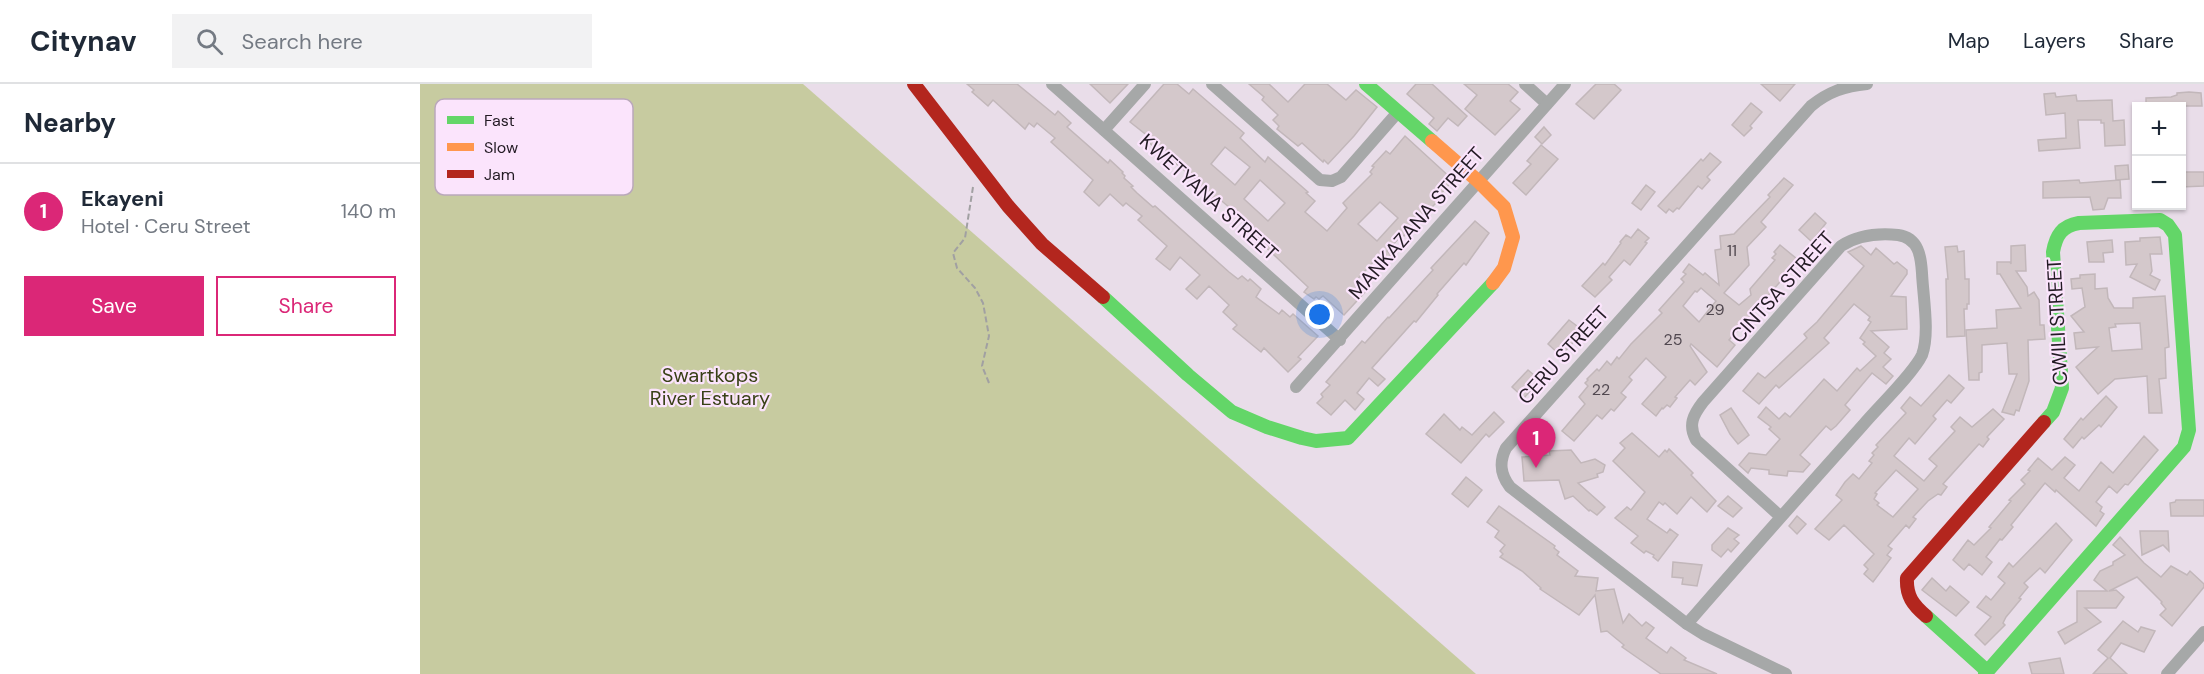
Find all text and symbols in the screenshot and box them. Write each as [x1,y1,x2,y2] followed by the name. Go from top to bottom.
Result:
[172,14,592,68] search box
[30,23,136,60] text: Citynav
[193,25,226,58] icon: search
[241,27,363,56] text: Search here
[1948,27,1990,55] text: Map
[2023,27,2086,55] text: Layers
[2119,27,2174,55] text: Share
[435,99,633,195] legend
[2132,102,2186,210] map controls
[2132,102,2186,156] button: +
[24,106,116,140] text: Nearby
[484,110,515,131] text: Fast
[1134,128,1284,266] street label: KWETYANA STREET
[484,137,518,158] text: Slow
[1343,141,1489,305] street label: MANKAZANA STREET
[2132,156,2186,210] button: −
[484,164,515,185] text: Jam
[81,184,164,213] text: Ekayeni
[40,198,47,224] text: 1
[341,198,396,224] text: 140 m
[81,213,251,239] text: Hotel · Ceru Street
[1725,225,1839,349] street label: CINTSA STREET
[1727,240,1737,261] house number: 11
[2041,258,2073,386] street label: CWILI STREET
[24,276,204,336] button: Save
[216,276,396,336] button: Share
[1705,299,1725,320] house number: 29
[1305,300,1334,329] your location
[1512,300,1614,410] street label: CERU STREET
[1664,329,1682,350] house number: 25
[650,362,770,411] park label: Swartkops River Estuary
[1592,379,1610,400] house number: 22
[1516,418,1556,468] pin: 1

